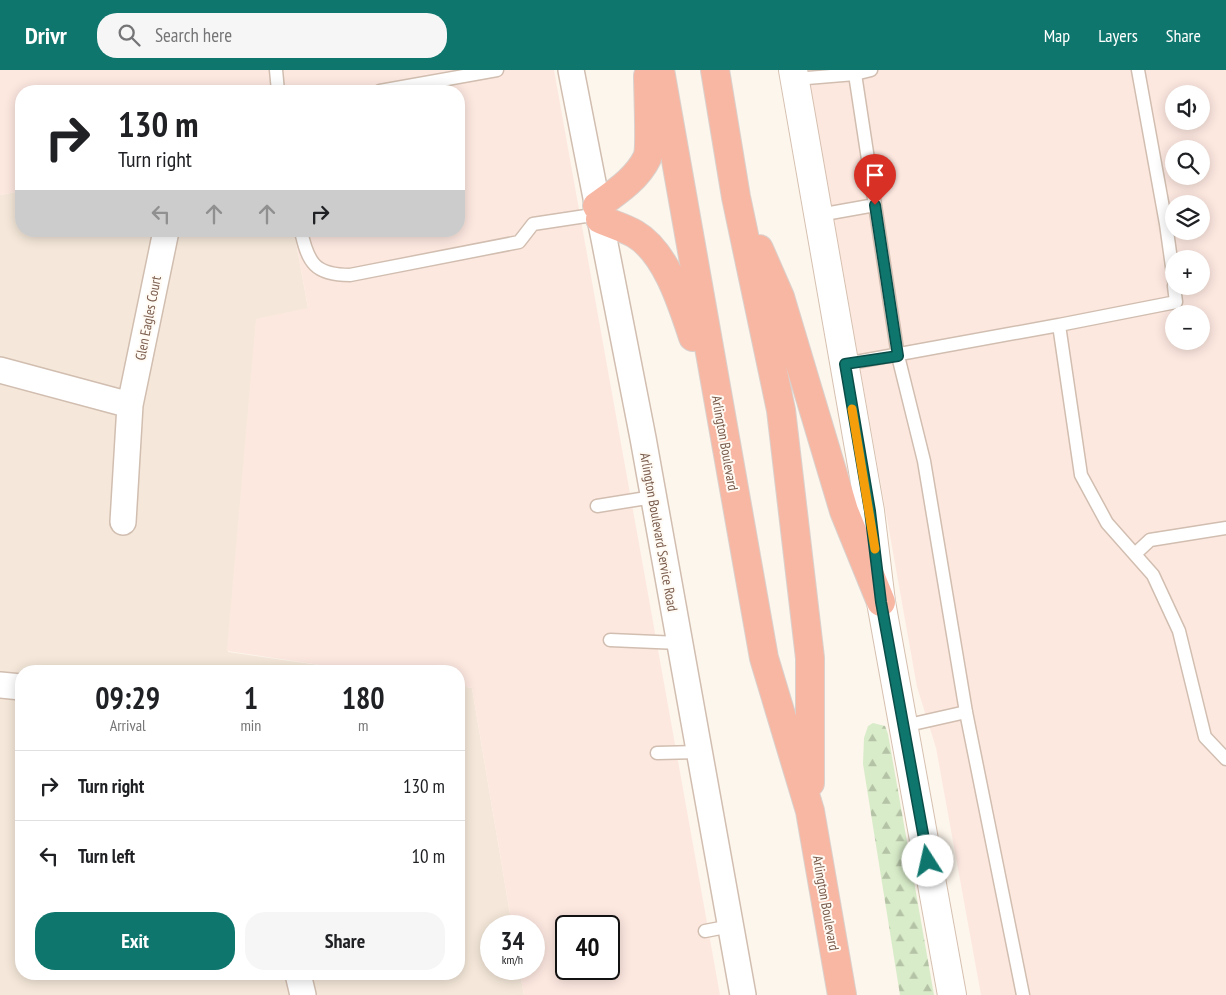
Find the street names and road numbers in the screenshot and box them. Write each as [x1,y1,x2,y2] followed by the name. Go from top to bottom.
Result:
[131,274,165,362] street label: Glen Eagles Court
[708,394,742,492] street label: Arlington Boulevard
[636,451,682,613] street label: Arlington Boulevard Service Road
[809,854,843,952] street label: Arlington Boulevard

